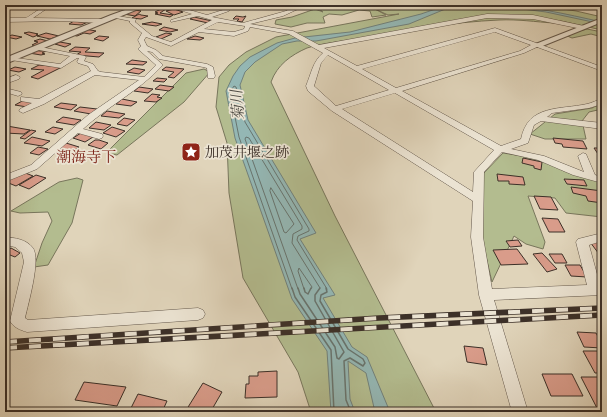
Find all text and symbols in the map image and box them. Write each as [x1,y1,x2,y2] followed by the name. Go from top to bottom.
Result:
[227,87,249,121] water label: 菊川
[180,141,202,163] place icon: 加茂井堰之跡
[205,144,289,161] place label: 加茂井堰之跡
[56,148,116,167] district label: 潮海寺下

